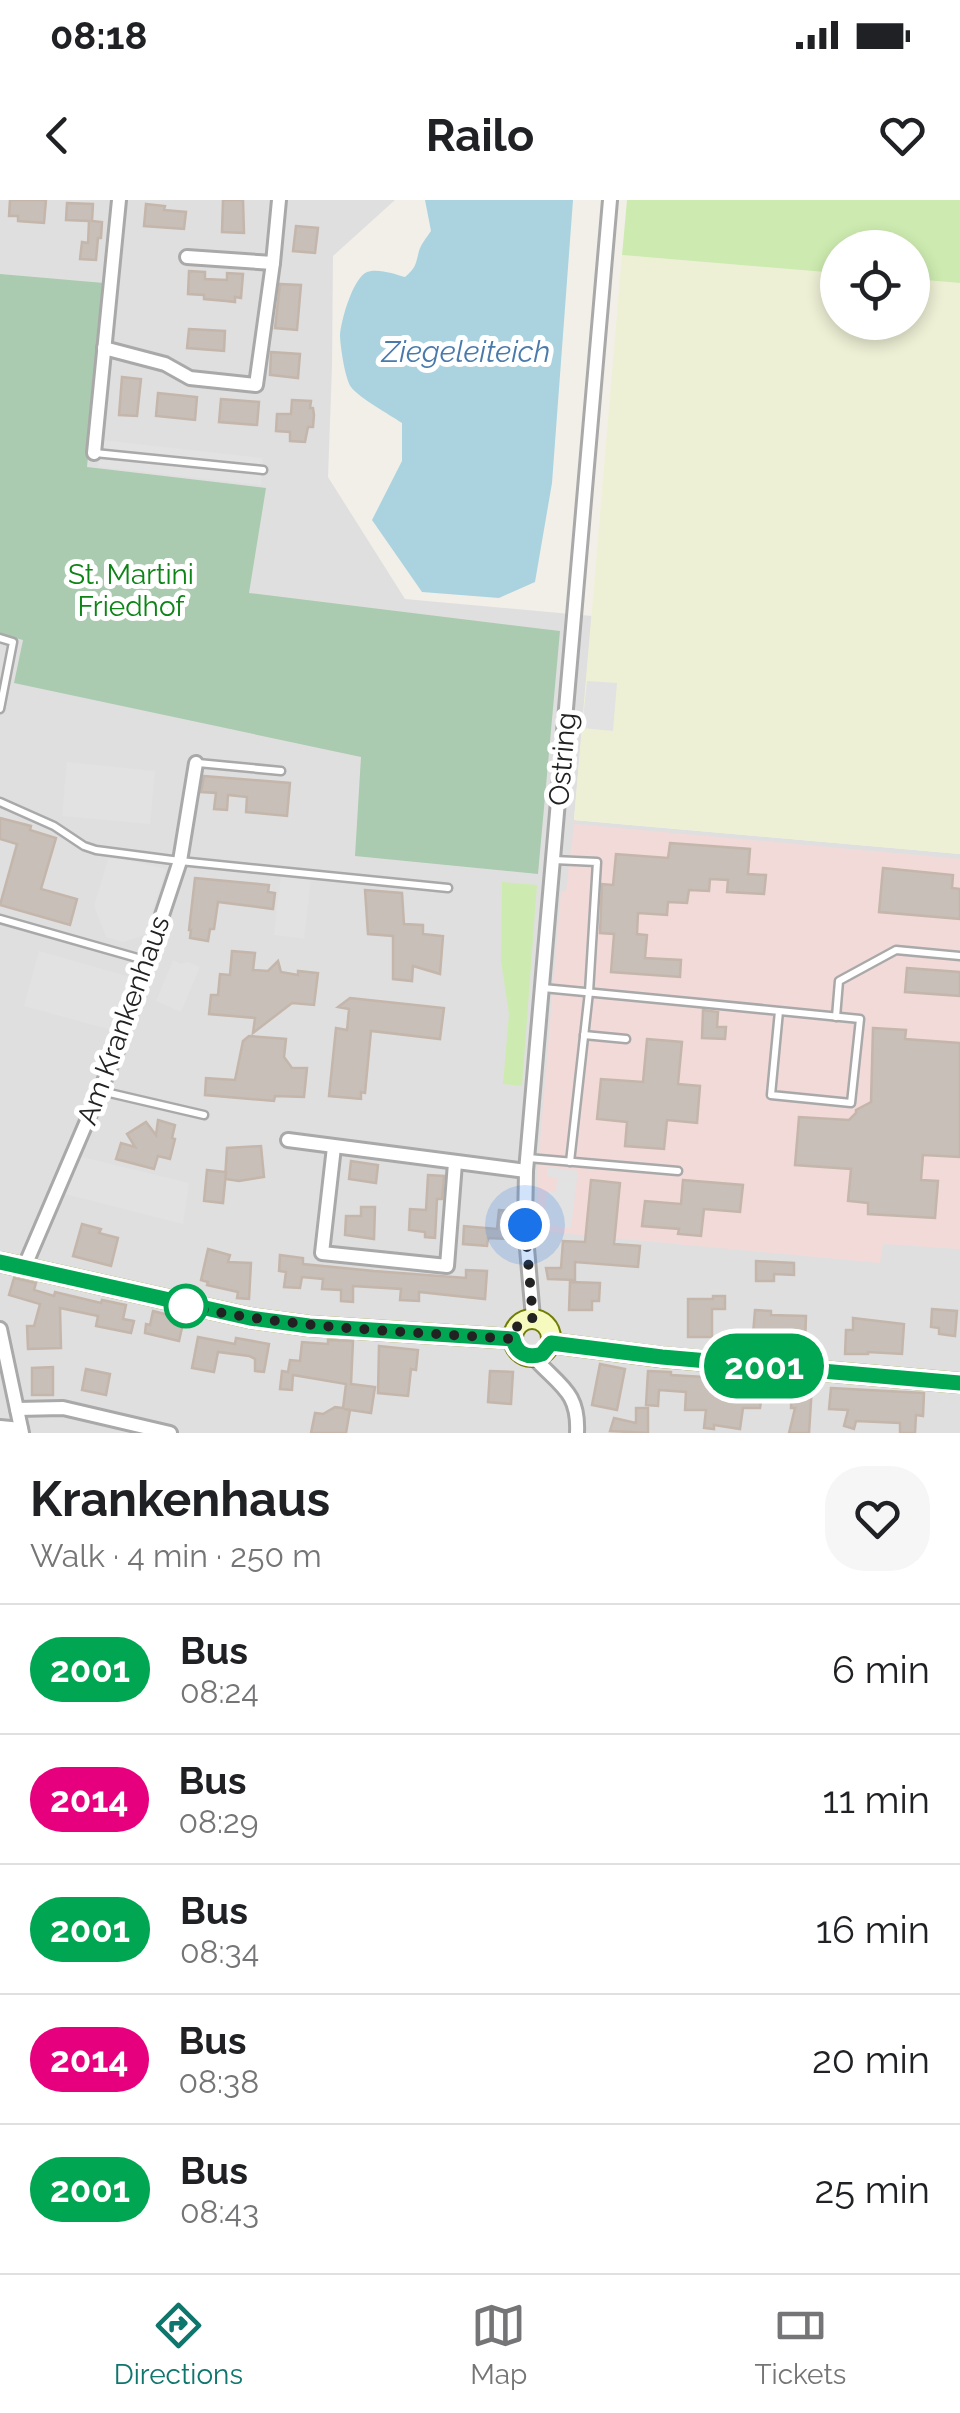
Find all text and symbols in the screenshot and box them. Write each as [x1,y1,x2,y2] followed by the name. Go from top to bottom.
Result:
[50,13,147,58] text: 08:18
[30,108,85,163] icon: back
[875,108,930,163] icon: heart
[426,109,534,162] text: Railo
[820,230,930,340] map controls
[820,230,930,340] button: locate
[380,334,550,369] water label: Ziegeleiteich
[68,558,194,623] park label: St. Martini Friedhof
[542,711,583,807] street label: Ostring
[70,911,177,1129] street label: Am Krankenhaus
[500,1200,550,1250] your location
[165,1285,207,1327] unlabelled marker
[694,1334,834,1398] line badge: 2001
[724,1346,804,1387] text: 2001
[825,1466,930,1571] button: heart
[30,1471,330,1527] text: Krankenhaus
[30,1537,322,1574] text: Walk · 4 min · 250 m
[180,1628,248,1673] text: Bus
[832,1647,930,1692] text: 6 min
[50,1649,130,1690] text: 2001
[180,1673,259,1710] text: 08:24
[179,1758,247,1803] text: Bus
[822,1777,930,1822] text: 11 min
[50,1779,129,1820] text: 2014
[179,1803,259,1840] text: 08:29
[180,1888,248,1933] text: Bus
[816,1907,930,1952] text: 16 min
[50,1909,130,1950] text: 2001
[180,1933,259,1970] text: 08:34
[179,2018,247,2063] text: Bus
[812,2037,930,2082] text: 20 min
[50,2039,129,2080] text: 2014
[179,2063,259,2100] text: 08:38
[180,2148,248,2193] text: Bus
[814,2167,930,2212] text: 25 min
[50,2169,130,2210] text: 2001
[180,2193,259,2230] text: 08:43
[114,2298,243,2391] tab: Directions
[470,2298,527,2391] tab: Map
[754,2298,846,2391] tab: Tickets

